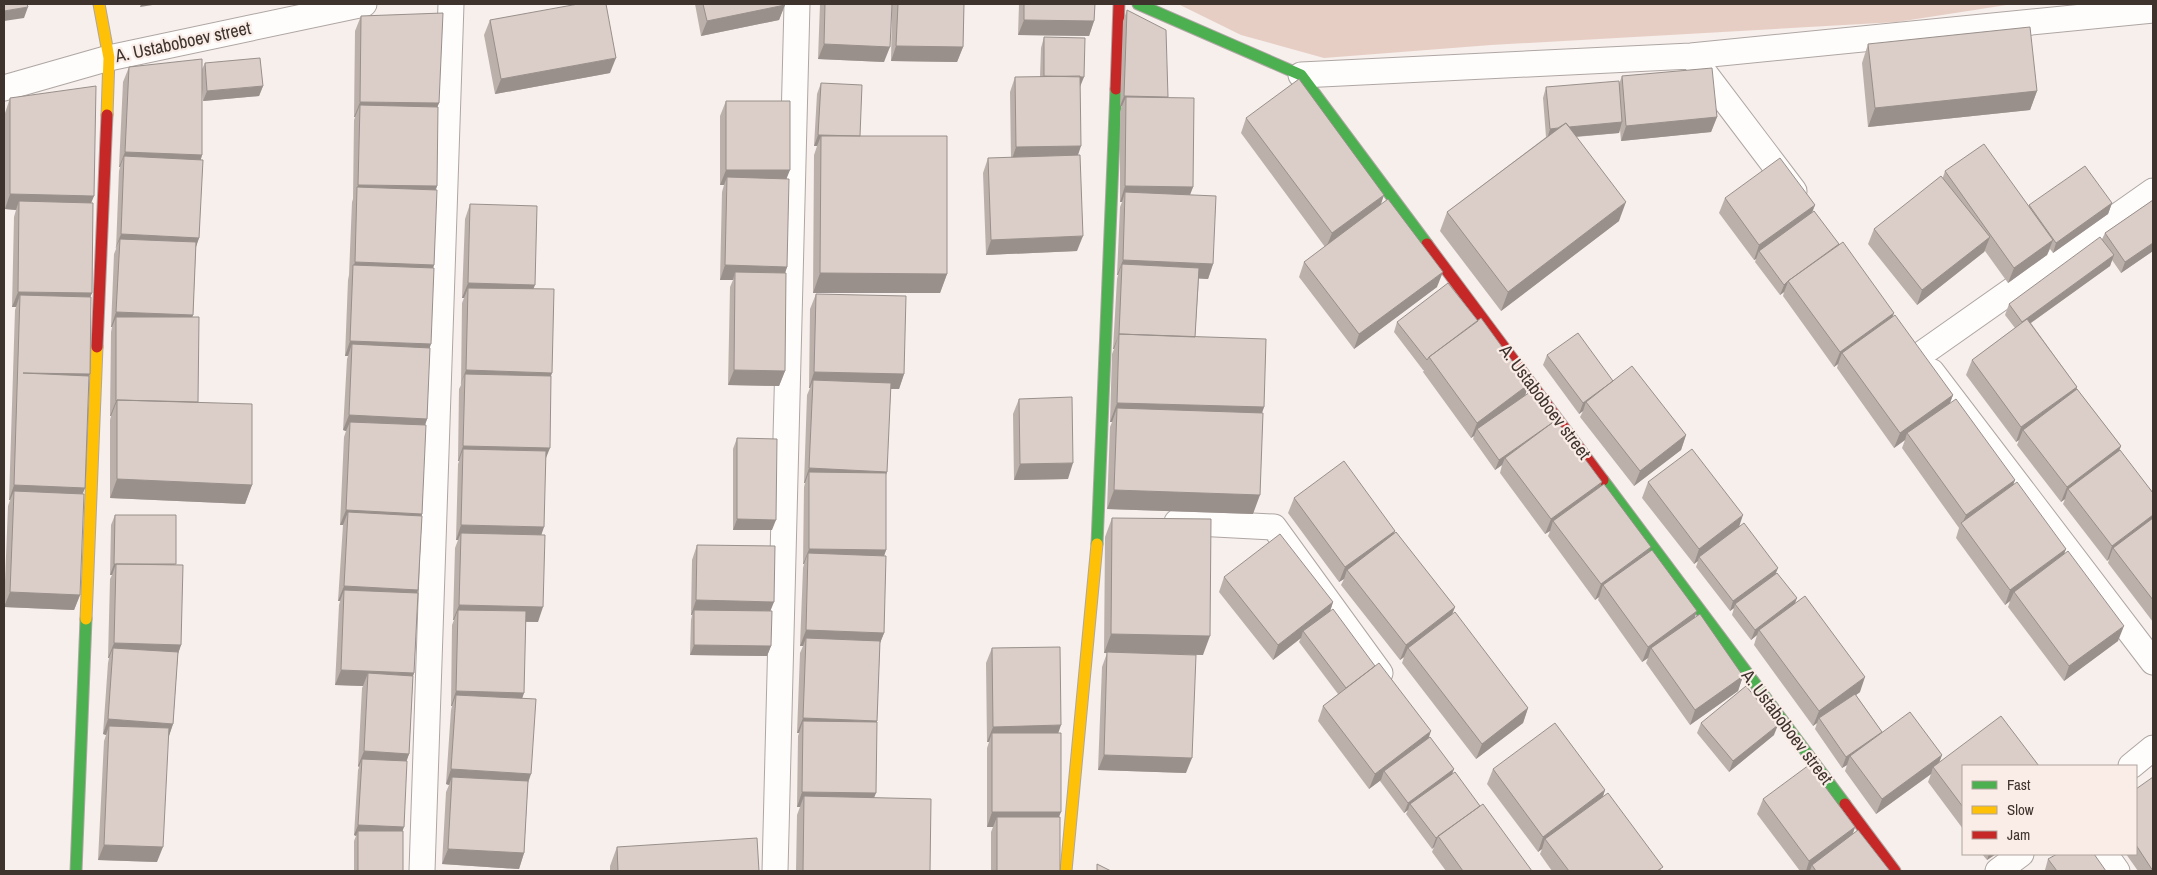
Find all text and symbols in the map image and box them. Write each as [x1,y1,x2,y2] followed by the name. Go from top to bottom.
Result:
[112,15,253,68] street label: A. Ustaboboev street
[1493,338,1597,464] street label: A. Ustaboboev street
[1735,663,1839,789] street label: A. Ustaboboev street
[1962,765,2137,855] legend
[2007,774,2031,795] text: Fast
[2007,799,2034,820] text: Slow
[2007,824,2030,845] text: Jam

